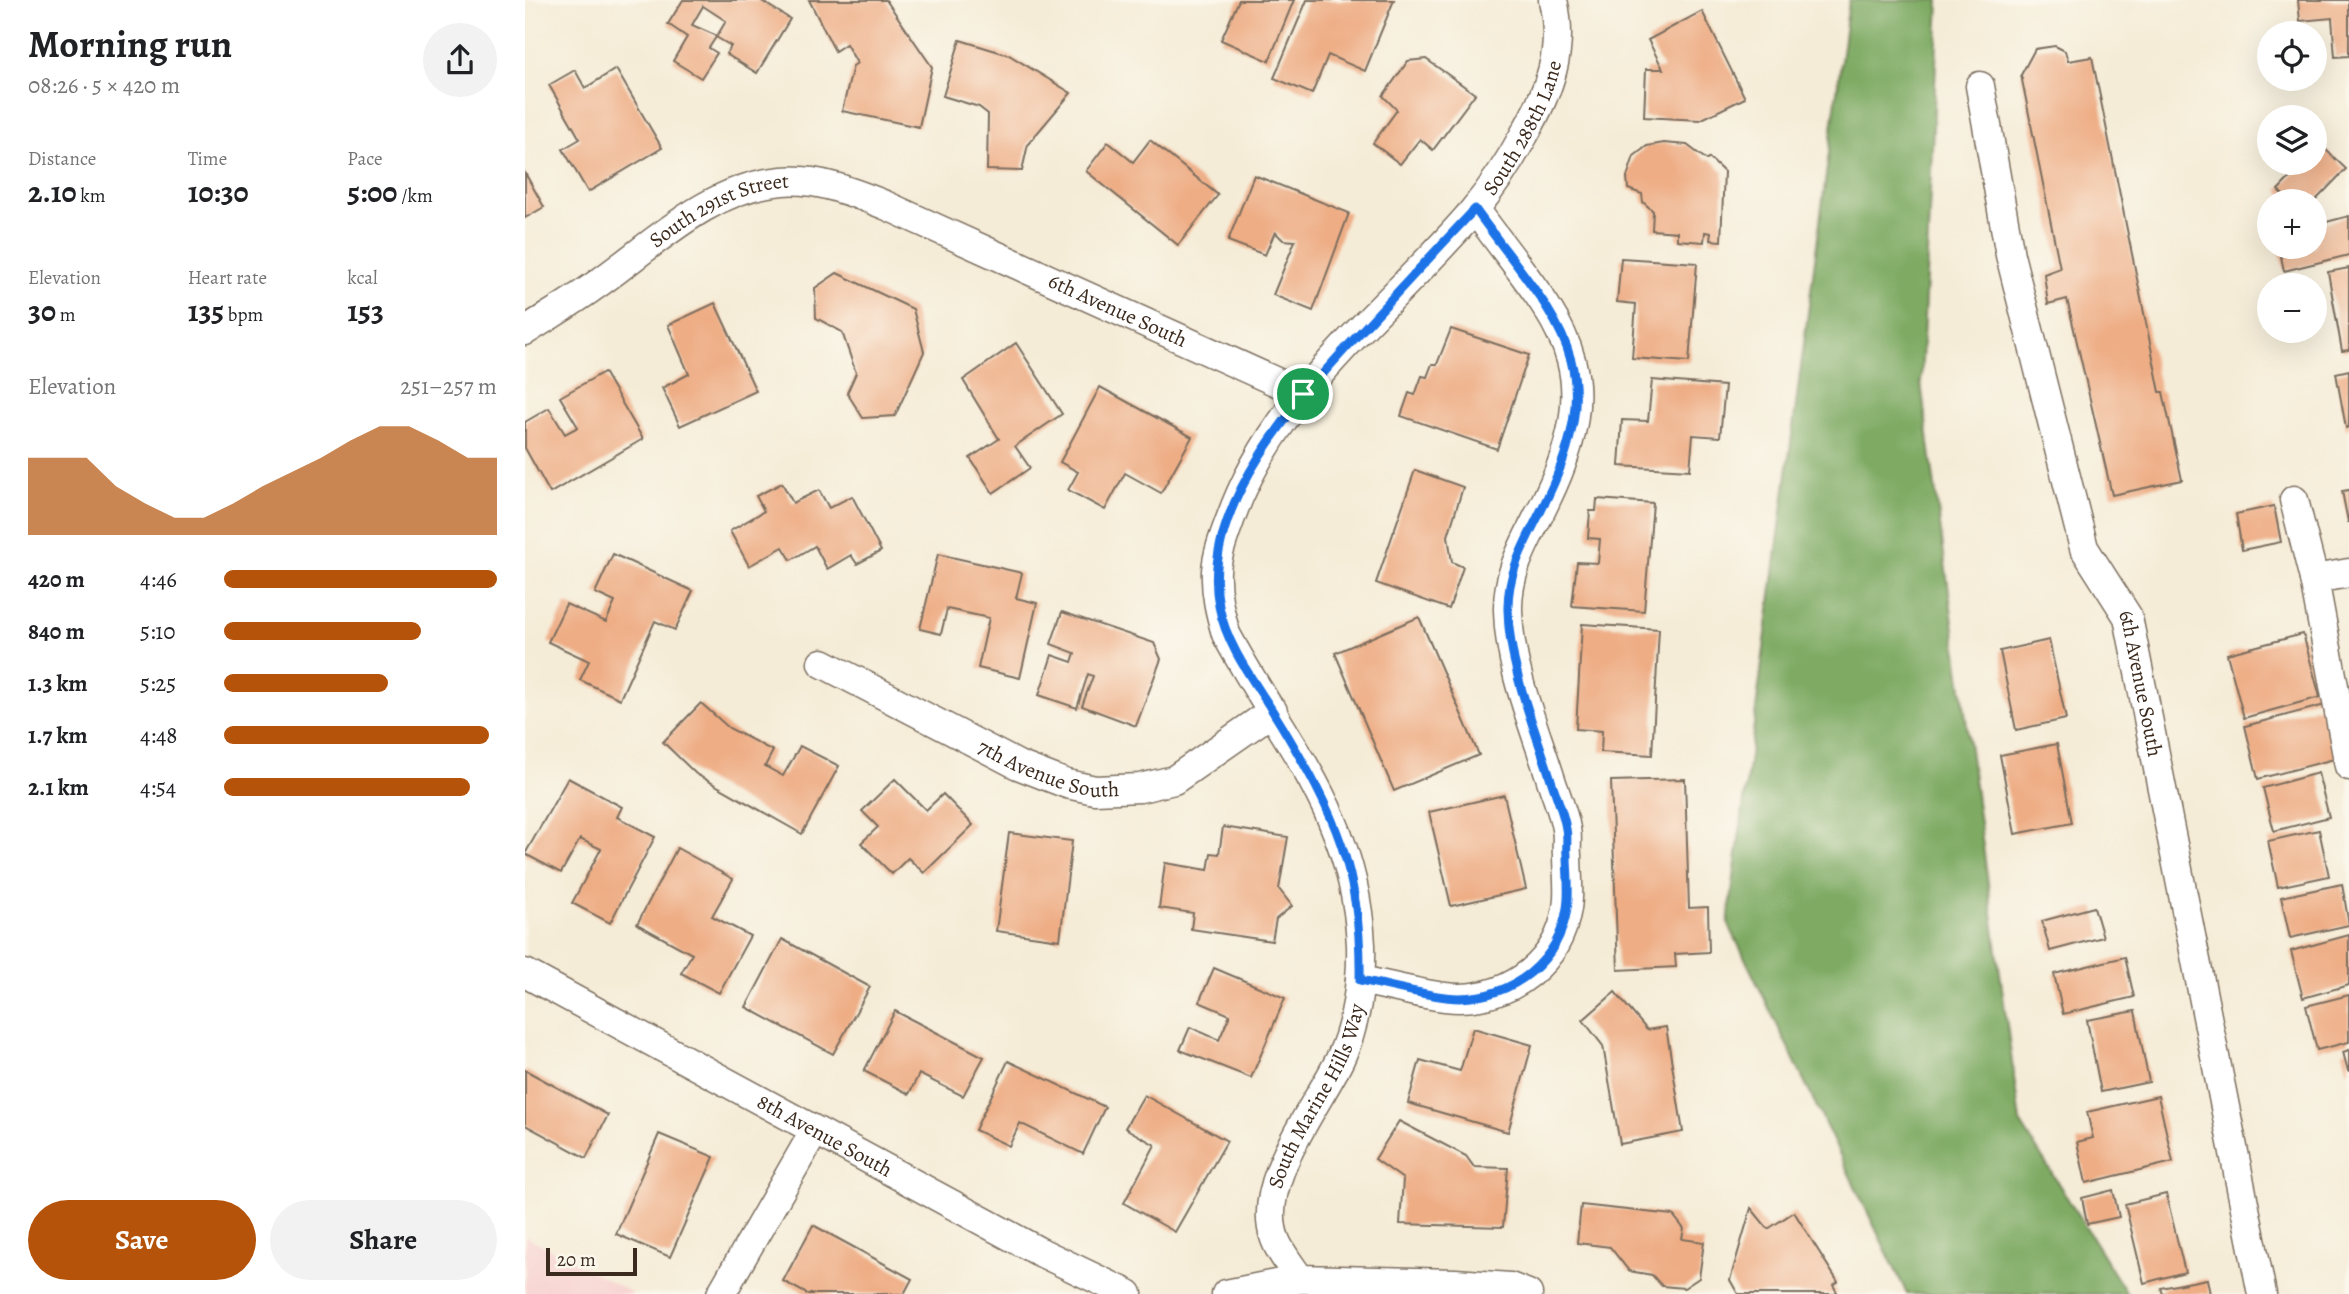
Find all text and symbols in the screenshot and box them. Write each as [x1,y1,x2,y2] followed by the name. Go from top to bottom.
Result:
[28,18,232,70] text: Morning run
[2257,21,2327,343] map controls
[2257,21,2327,91] button: locate
[423,23,497,97] button: share
[1476,58,1568,201] street label: South 288th Lane
[28,70,180,101] text: 08:26 · 5 × 420 m
[2257,105,2327,175] button: layers
[28,146,96,172] text: Distance
[188,146,227,172] text: Time
[347,146,383,172] text: Pace
[643,167,790,254] street label: South 291st Street
[28,172,77,212] text: 2.10
[188,172,249,212] text: 10:30
[347,172,397,212] text: 5:00
[77,183,106,209] text: km
[397,183,433,209] text: /km
[2257,189,2327,259] button: +
[28,265,101,291] text: Elevation
[188,265,267,291] text: Heart rate
[347,265,378,291] text: kcal
[1044,267,1192,354] street label: 6th Avenue South
[2257,273,2327,343] button: −
[28,291,56,331] text: 30
[188,291,224,331] text: 135
[347,291,384,331] text: 153
[56,302,76,328] text: m
[224,302,263,328] text: bpm
[1273,364,1333,424] pin
[28,371,116,402] text: Elevation
[400,371,497,402] text: 251–257 m
[1284,375,1322,413] icon: arrive
[28,564,85,595] text: 420 m
[140,564,177,595] text: 4:46
[2112,603,2169,759] street label: 6th Avenue South
[28,616,85,647] text: 840 m
[140,616,176,647] text: 5:10
[28,668,88,699] text: 1.3 km
[140,668,176,699] text: 5:25
[28,720,88,751] text: 1.7 km
[140,720,177,751] text: 4:48
[973,733,1120,804] street label: 7th Avenue South
[28,772,89,803] text: 2.1 km
[140,772,176,803] text: 4:54
[1261,1001,1371,1192] street label: South Marine Hills Way
[752,1087,897,1184] street label: 8th Avenue South
[28,1200,256,1280] button: Save
[270,1200,497,1280] button: Share
[546,1245,637,1277] scale bar
[557,1247,596,1273] text: 20 m

